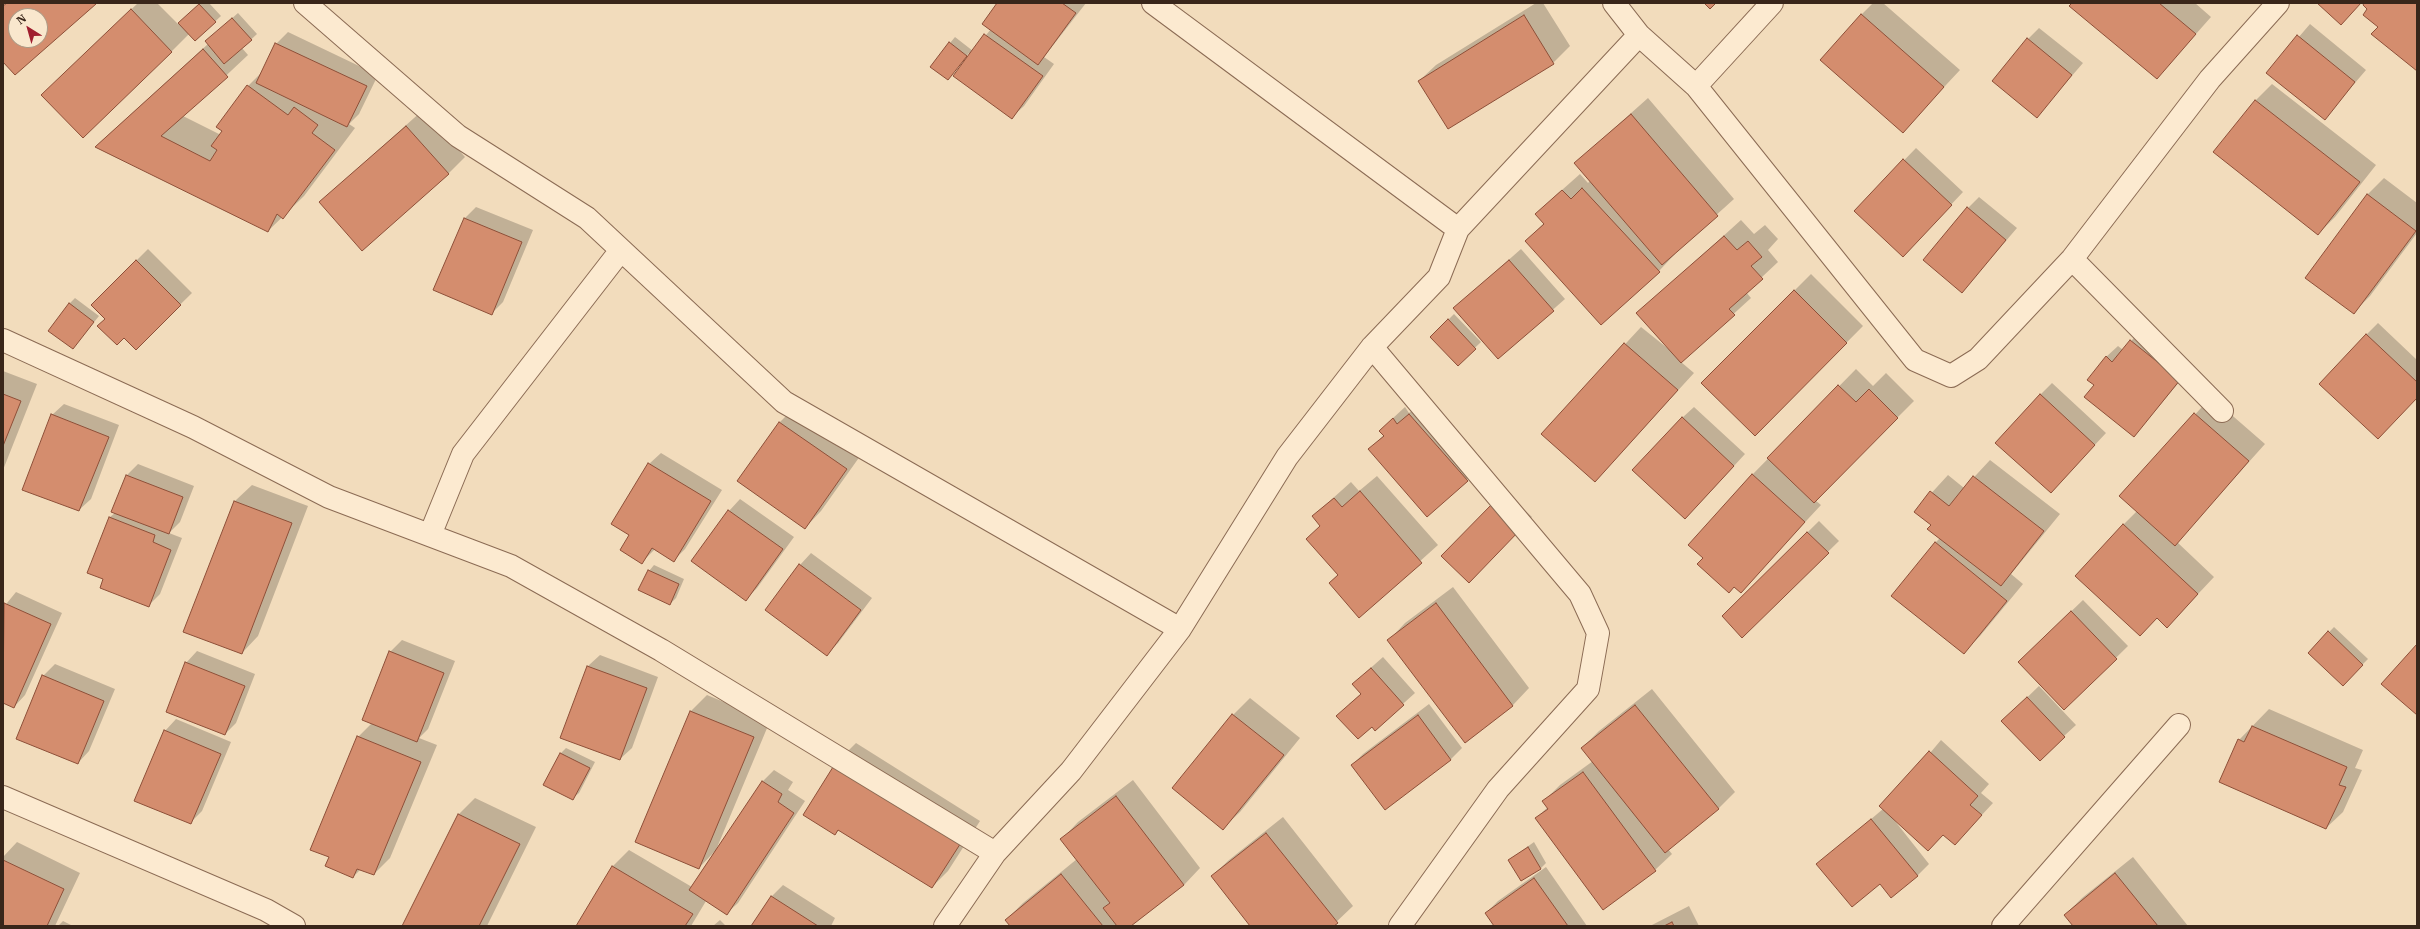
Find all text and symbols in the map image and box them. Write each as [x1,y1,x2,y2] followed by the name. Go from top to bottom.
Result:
[8,8,48,48] north arrow
[14,11,29,27] text: N

